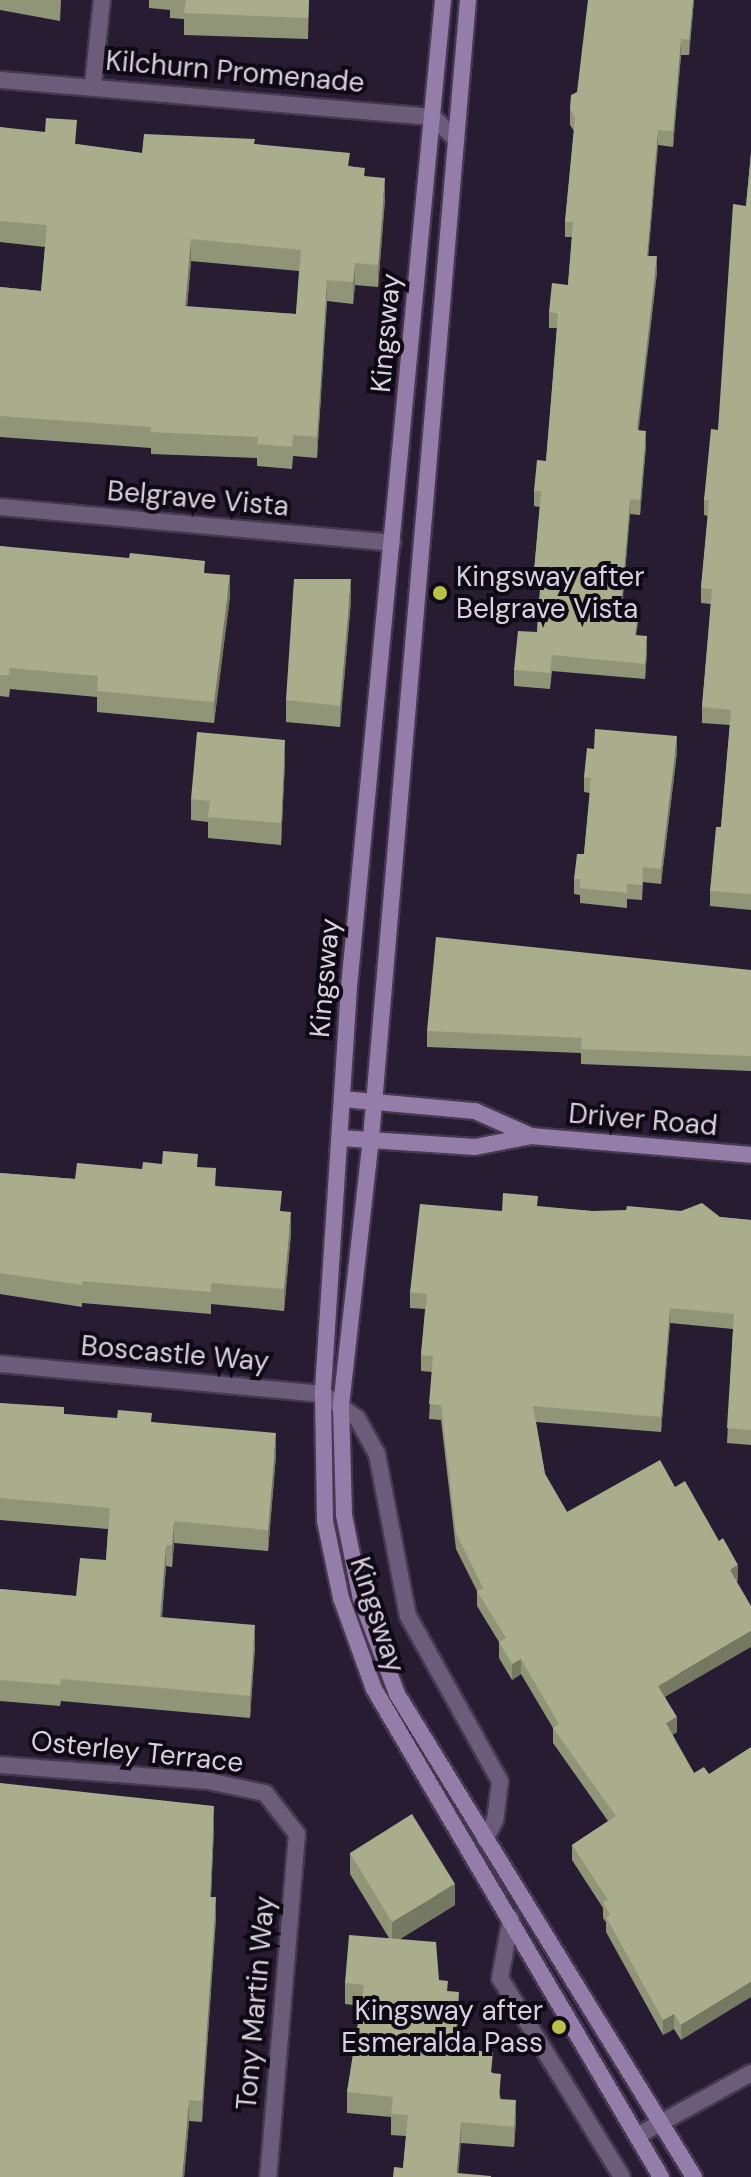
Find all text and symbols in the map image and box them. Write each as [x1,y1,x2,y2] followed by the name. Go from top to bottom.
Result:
[104,44,366,100] street label: Kilchurn Promenade
[364,272,408,394] street label: Kingsway
[106,474,290,524] street label: Belgrave Vista
[456,560,645,626] place label: Kingsway after Belgrave Vista
[431,584,449,602] marker: Kingsway after Belgrave Vista
[303,917,347,1039] street label: Kingsway
[567,1097,719,1143] street label: Driver Road
[79,1329,271,1379] street label: Boscastle Way
[343,1553,411,1677] street label: Kingsway
[29,1724,245,1780] street label: Osterley Terrace
[230,1894,282,2112] street label: Tony Martin Way
[341,1994,543,2060] place label: Kingsway after Esmeralda Pass
[550,2018,568,2036] marker: Kingsway after Esmeralda Pass

